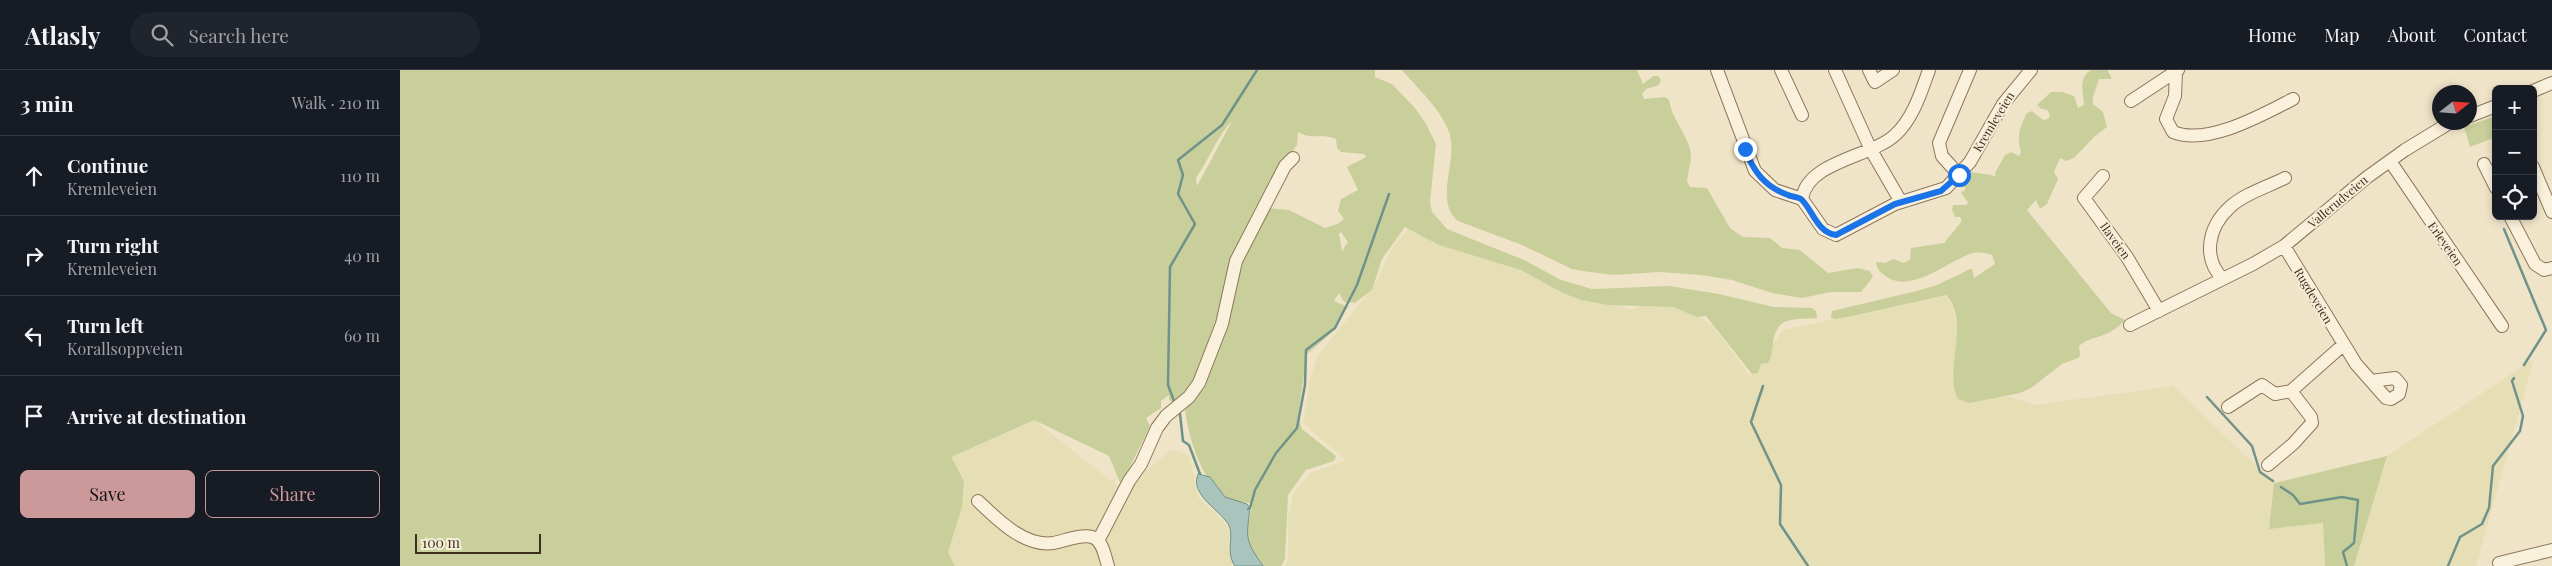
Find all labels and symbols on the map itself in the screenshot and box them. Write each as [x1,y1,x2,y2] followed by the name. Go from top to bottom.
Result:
[2432,85,2477,130] north arrow
[1969,88,2017,155] street label: Kremleveien
[1734,138,1757,161] route end
[1948,164,1971,187] route start
[2303,171,2371,232] street label: Vallerudveien
[2425,218,2467,269] street label: Erleveien
[2097,219,2135,262] street label: Ilaveien
[2291,265,2337,326] street label: Rugdeveien
[415,531,541,554] scale bar

